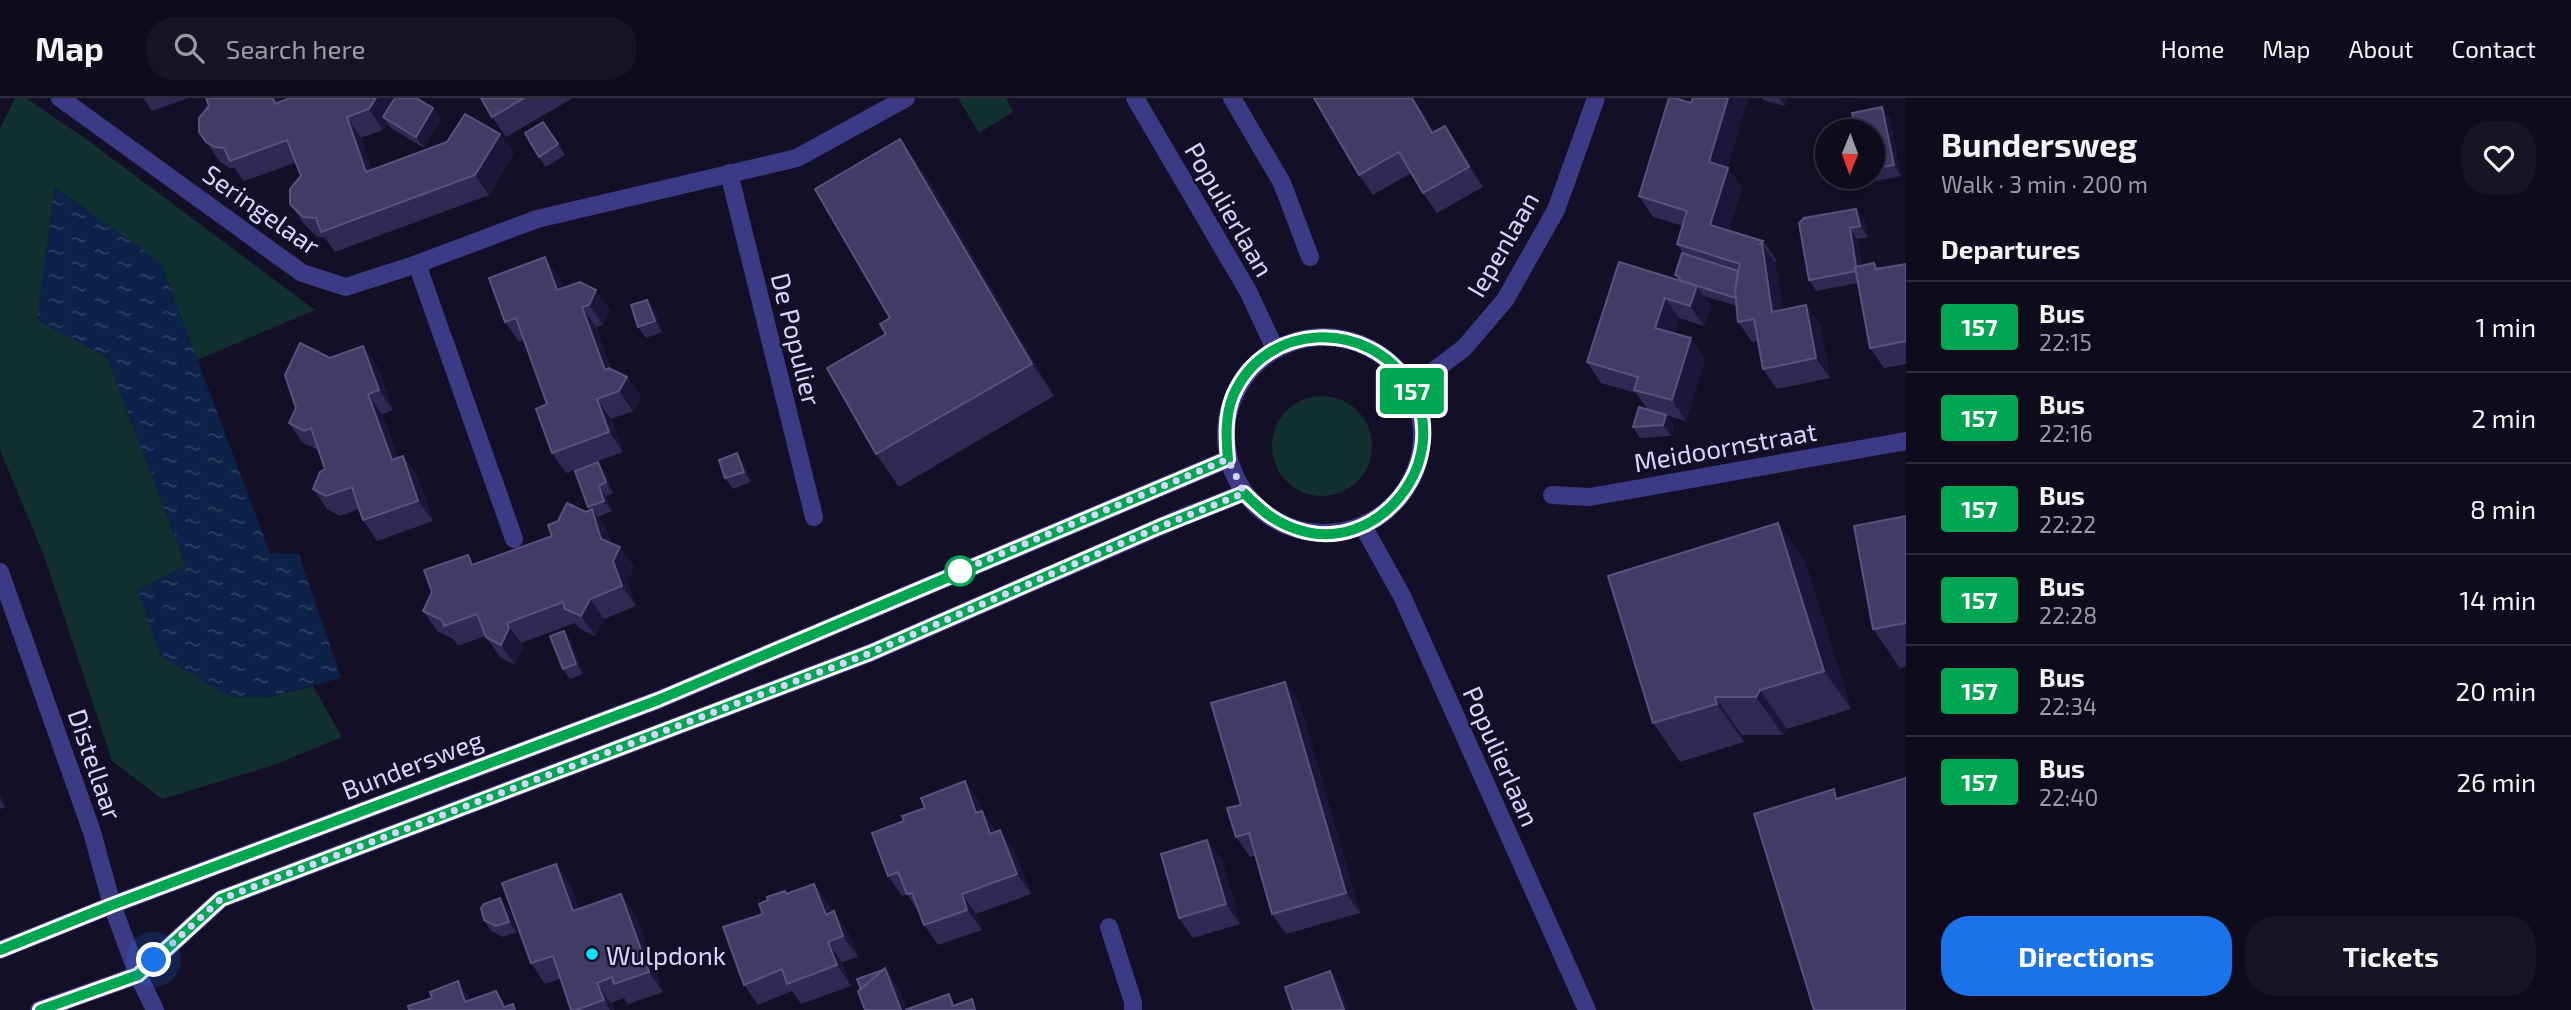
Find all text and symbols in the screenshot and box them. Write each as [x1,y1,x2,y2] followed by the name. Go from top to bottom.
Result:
[146,17,636,80] search box
[35,28,104,68] text: Map
[170,29,208,67] icon: search
[226,33,365,64] text: Search here
[2161,34,2224,63] text: Home
[2262,34,2310,63] text: Map
[2348,34,2414,63] text: About
[2452,34,2536,63] text: Contact
[1815,119,1885,189] north arrow
[1815,119,1885,189] map controls
[2462,121,2536,195] button: heart
[1941,124,2137,164] text: Bundersweg
[1179,136,1281,282] street label: Populierlaan
[198,157,326,261] street label: Seringelaar
[1941,170,2148,198] text: Walk · 3 min · 200 m
[1459,186,1545,302] street label: Iepenlaan
[1941,233,2080,264] text: Departures
[766,270,828,408] street label: De Populier
[2039,297,2085,328] text: Bus
[2476,311,2536,342] text: 1 min
[1961,312,1998,341] text: 157
[2039,328,2092,356] text: 22:15
[1372,368,1452,414] line badge: 157
[1394,376,1430,405] text: 157
[2039,388,2085,419] text: Bus
[2471,402,2536,433] text: 2 min
[1961,403,1998,432] text: 157
[1631,415,1819,477] street label: Meidoornstraat
[2039,419,2093,447] text: 22:16
[2039,479,2085,510] text: Bus
[2470,493,2536,524] text: 8 min
[1961,494,1998,523] text: 157
[2039,510,2096,538] text: 22:22
[945,556,975,586] unlabelled marker
[2039,570,2085,601] text: Bus
[2460,584,2536,615] text: 14 min
[1961,585,1998,614] text: 157
[2039,601,2097,629] text: 22:28
[2039,661,2085,692] text: Bus
[2456,675,2536,706] text: 20 min
[1961,676,1998,705] text: 157
[1457,681,1547,831] street label: Populierlaan
[2039,692,2097,720] text: 22:34
[63,704,129,824] street label: Distellaar
[337,723,487,805] street label: Bundersweg
[2039,752,2085,783] text: Bus
[2456,766,2536,797] text: 26 min
[1961,767,1998,796] text: 157
[2039,783,2098,811] text: 22:40
[1941,916,2232,996] button: Directions
[2246,916,2536,996] button: Tickets
[606,939,726,970] place label: Wulpdonk
[136,942,171,977] your location
[584,946,600,962] marker: Wulpdonk

